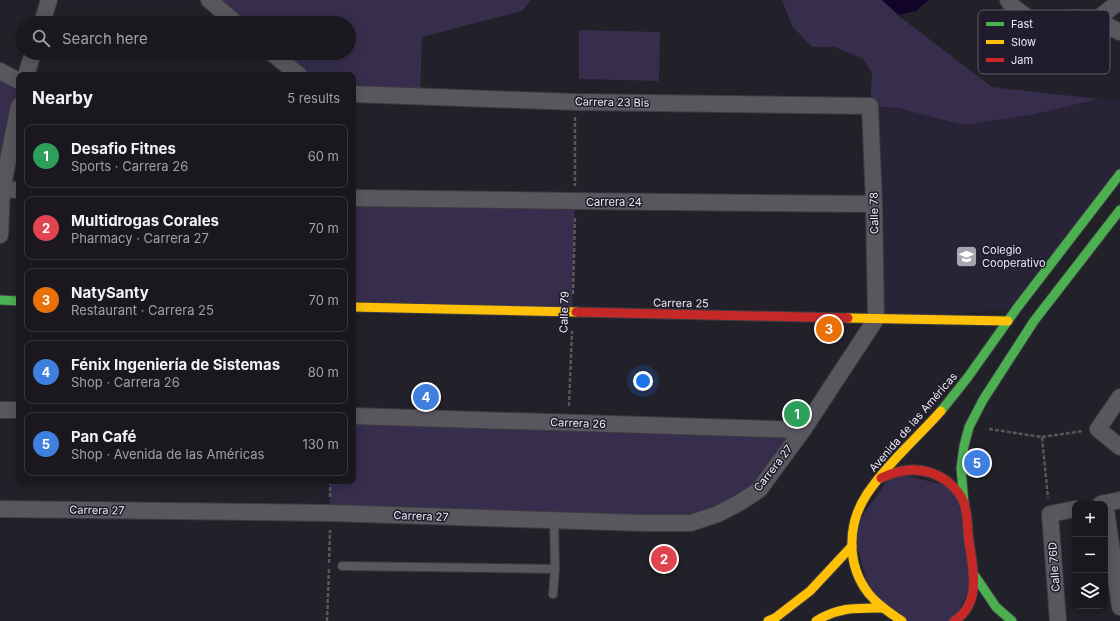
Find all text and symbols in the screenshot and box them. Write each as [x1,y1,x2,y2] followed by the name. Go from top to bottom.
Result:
[978,10,1110,74] legend
[16,16,356,60] search box
[1011,17,1033,31] text: Fast
[30,27,52,49] icon: search
[62,29,148,48] text: Search here
[1011,35,1036,49] text: Slow
[1011,53,1033,67] text: Jam
[32,88,93,108] text: Nearby
[287,90,340,106] text: 5 results
[575,94,650,110] street label: Carrera 23 Bis
[71,139,176,158] text: Desafio Fitnes
[43,148,49,164] text: 1
[308,148,339,164] text: 60 m
[71,158,188,174] text: Sports · Carrera 26
[867,192,881,234] street label: Calle 78
[586,195,642,209] street label: Carrera 24
[71,211,219,230] text: Multidrogas Corales
[42,220,50,236] text: 2
[309,220,339,236] text: 70 m
[71,230,209,246] text: Pharmacy · Carrera 27
[953,243,979,269] school or university icon: Colegio Cooperativo
[982,243,1046,270] place label: Colegio Cooperativo
[71,283,149,302] text: NatySanty
[556,291,572,333] street label: Calle 79
[42,292,50,308] text: 3
[309,292,339,308] text: 70 m
[653,296,709,310] street label: Carrera 25
[71,302,214,318] text: Restaurant · Carrera 25
[816,314,842,344] pin: 3
[71,355,280,374] text: Fénix Ingeniería de Sistemas
[42,364,50,380] text: 4
[308,364,339,380] text: 80 m
[866,369,960,475] street label: Avenida de las Américas
[633,371,653,391] your location
[71,374,180,390] text: Shop · Carrera 26
[413,382,439,412] pin: 4
[784,399,810,429] pin: 1
[550,415,606,431] street label: Carrera 26
[71,427,137,446] text: Pan Café
[42,436,50,452] text: 5
[302,436,339,452] text: 130 m
[750,442,796,494] street label: Carrera 27
[71,446,264,462] text: Shop · Avenida de las Américas
[964,448,990,478] pin: 5
[1072,501,1108,609] map controls
[1072,501,1108,537] button: +
[69,503,125,517] street label: Carrera 27
[393,508,449,524] street label: Carrera 27
[1072,537,1108,573] button: −
[1045,542,1063,592] street label: Calle 76D
[651,544,677,574] pin: 2
[1072,573,1108,609] button: layers

